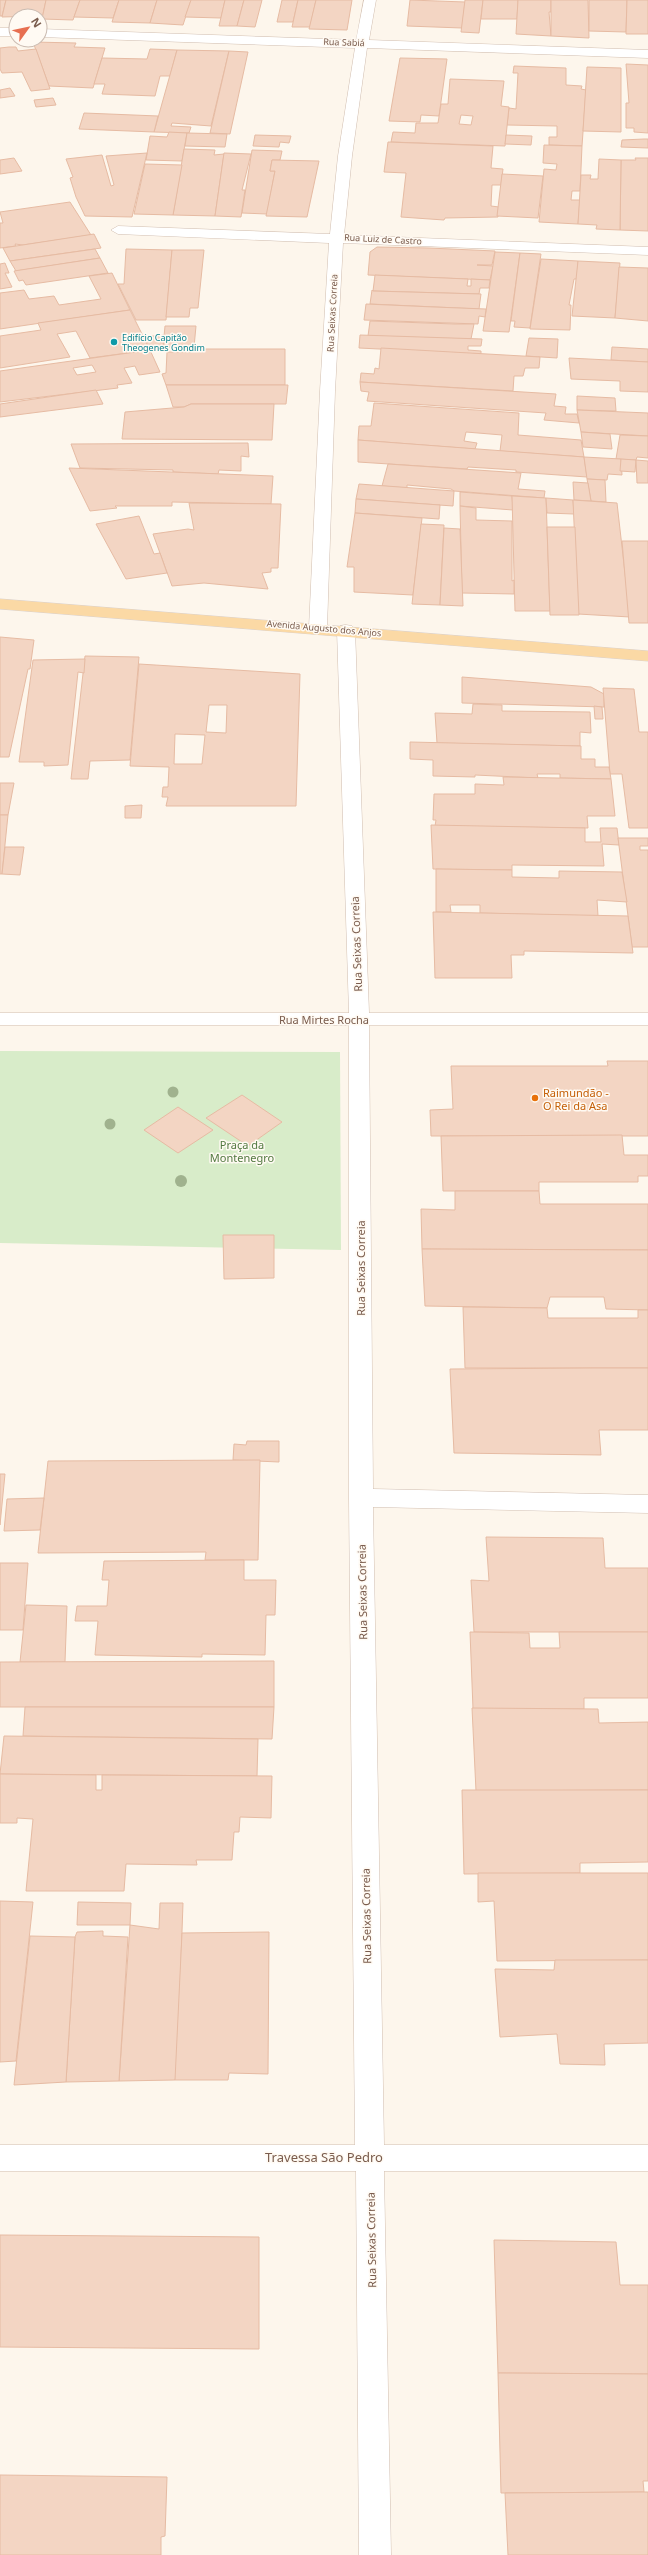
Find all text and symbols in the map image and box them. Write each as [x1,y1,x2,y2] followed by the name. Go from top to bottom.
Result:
[8,8,48,48] north arrow
[28,14,46,30] text: N
[323,35,365,49] street label: Rua Sabiá
[344,230,422,248] street label: Rua Luiz de Castro
[323,274,341,352] street label: Rua Seixas Correia
[122,331,205,354] place label: Edifício Capitão Theogenes Gondim
[109,337,119,347] marker: Edifício Capitão Theogenes Gondim
[266,617,382,639] street label: Avenida Augusto dos Anjos
[347,896,365,992] street label: Rua Seixas Correia
[279,1012,369,1027] street label: Rua Mirtes Rocha
[543,1085,609,1113] place label: Raimundão - O Rei da Asa
[530,1093,540,1103] marker: Raimundão - O Rei da Asa
[210,1137,275,1165] park label: Praça da Montenegro
[353,1220,368,1316] street label: Rua Seixas Correia
[354,1544,370,1640] street label: Rua Seixas Correia
[358,1868,374,1964] street label: Rua Seixas Correia
[265,2148,383,2166] street label: Travessa São Pedro
[363,2192,379,2288] street label: Rua Seixas Correia

